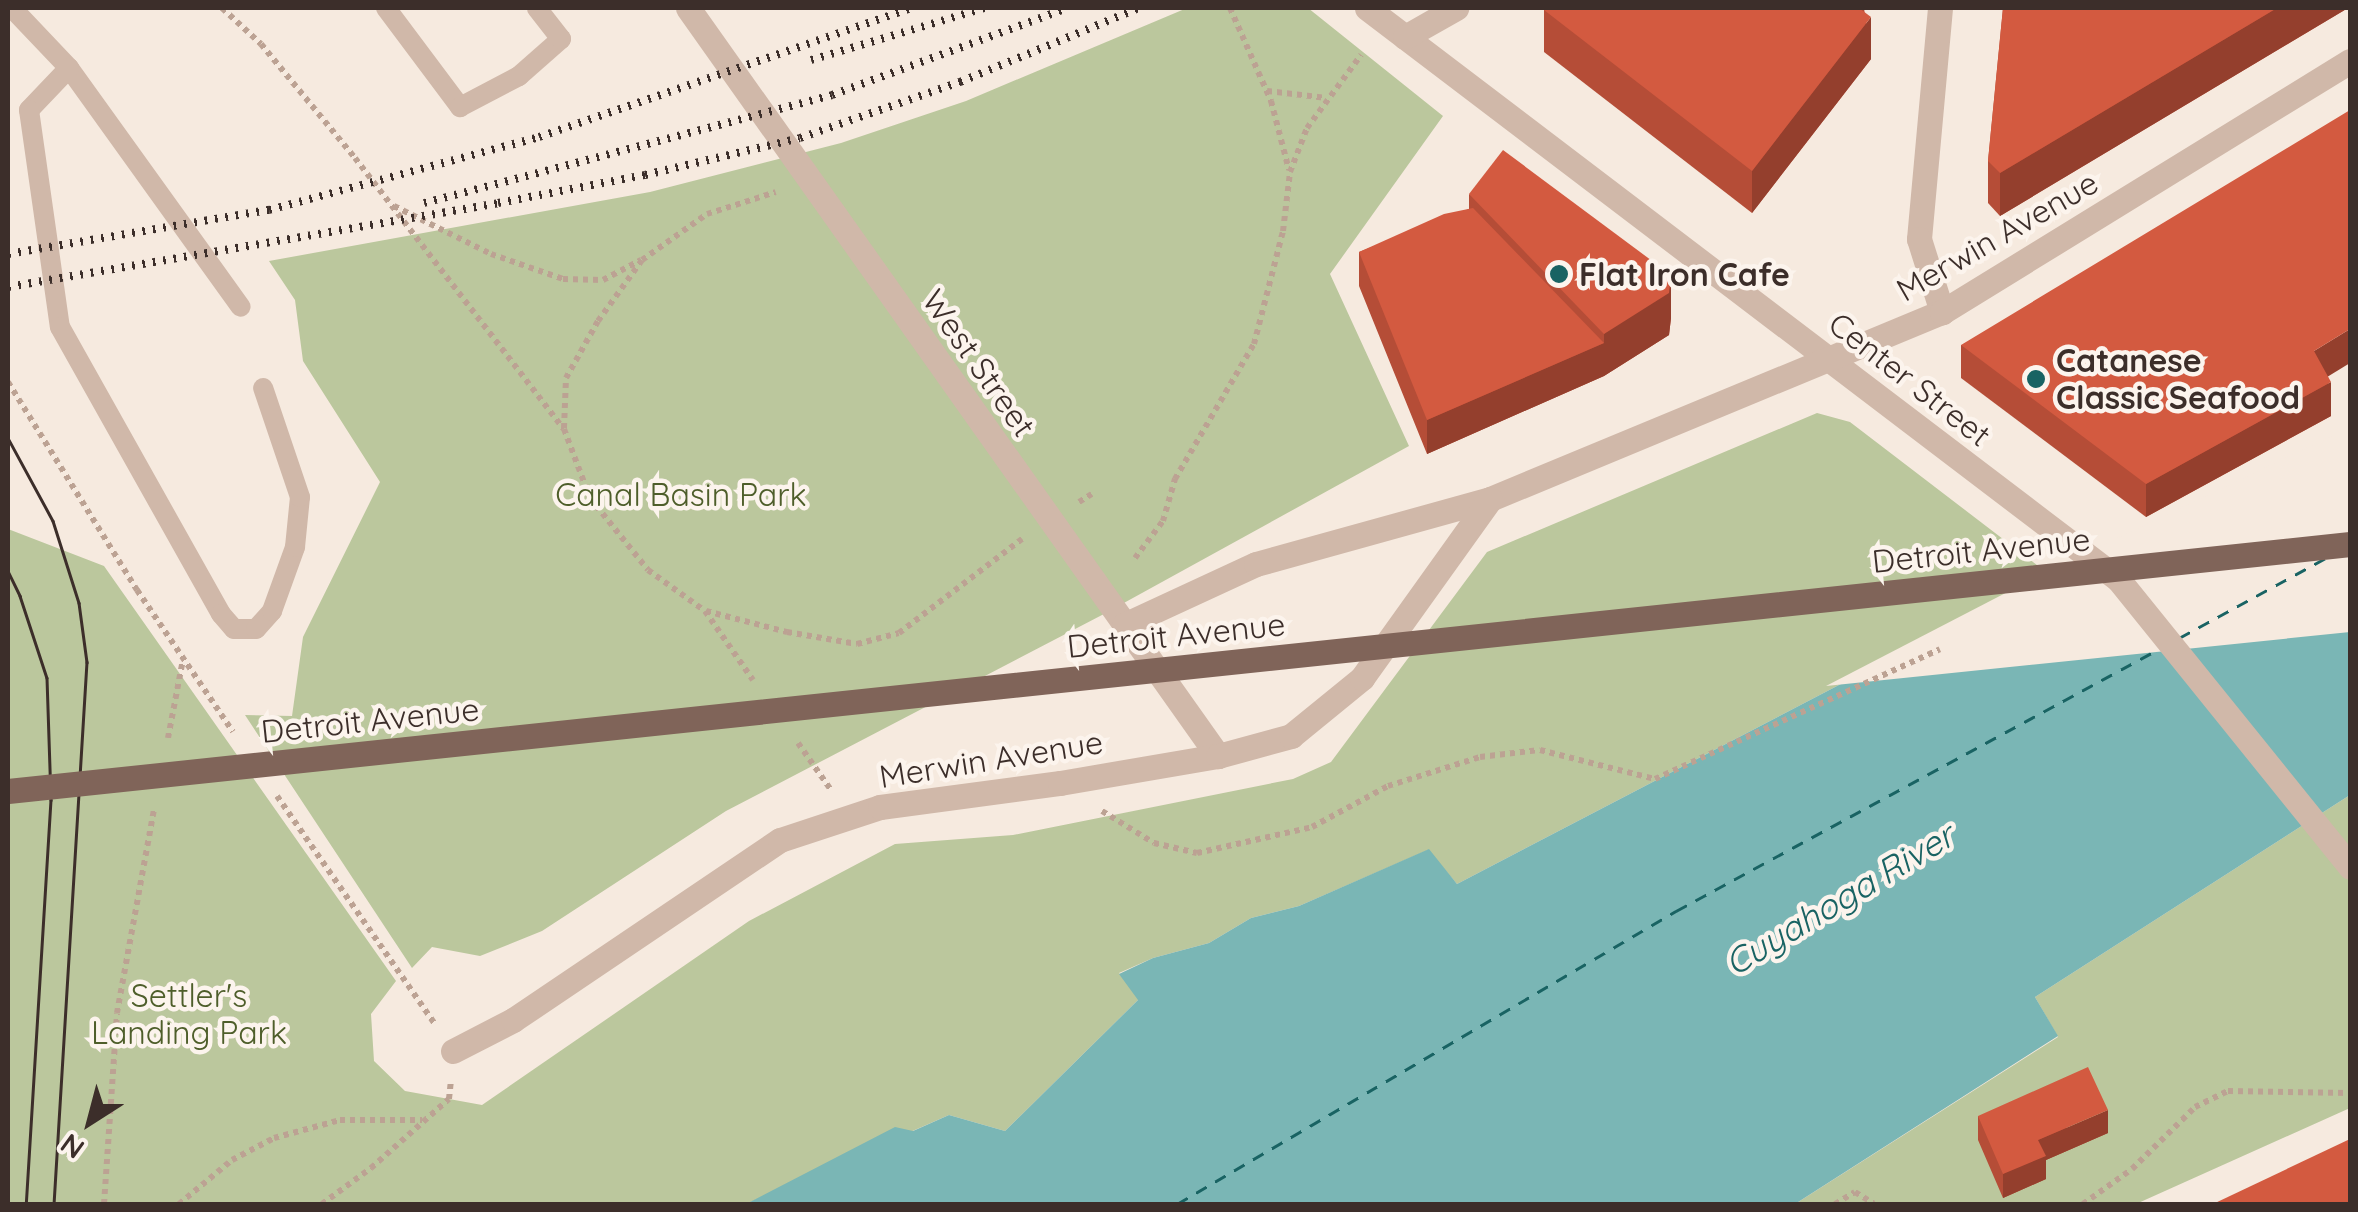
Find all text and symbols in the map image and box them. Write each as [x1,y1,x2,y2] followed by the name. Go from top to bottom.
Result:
[1890,163,2104,309] street label: Merwin Avenue
[1579,255,1790,293] place label: Flat Iron Cafe
[1548,263,1570,285] marker: Flat Iron Cafe
[914,282,1044,444] street label: West Street
[1821,304,1999,454] street label: Center Street
[2056,342,2300,417] place label: Catanese Classic Seafood
[2025,368,2047,390] marker: Catanese Classic Seafood
[555,475,807,513] park label: Canal Basin Park
[1870,519,2092,581] street label: Detroit Avenue
[1065,604,1287,666] street label: Detroit Avenue
[259,689,481,751] street label: Detroit Avenue
[876,722,1106,796] street label: Merwin Avenue
[1717,814,1961,984] water label: Cuyahoga River
[91,977,287,1052] park label: Settler's Landing Park
[40,1072,140,1172] north arrow
[53,1126,91,1167] text: N

